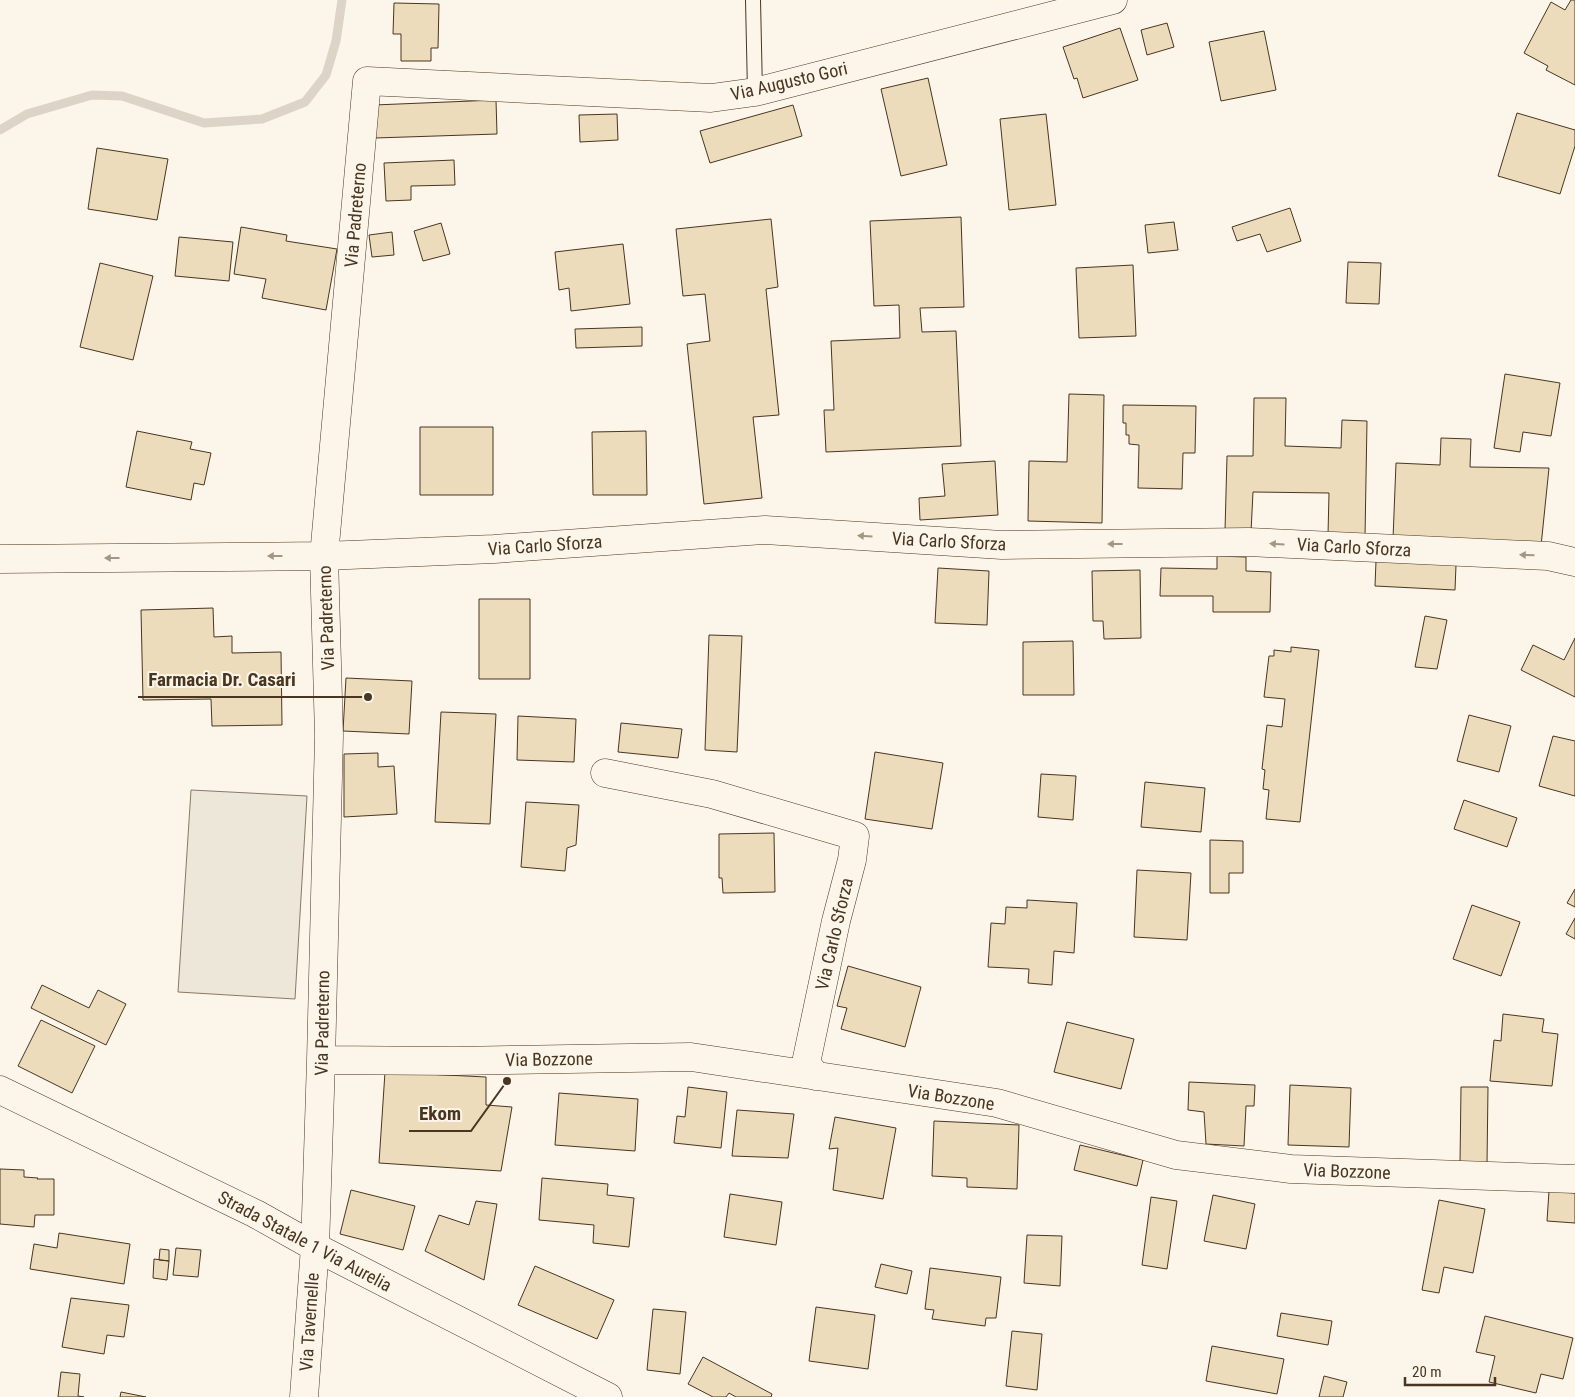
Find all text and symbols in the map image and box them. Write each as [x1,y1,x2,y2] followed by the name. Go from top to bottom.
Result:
[728,57,850,105] street label: Via Augusto Gori
[340,162,370,268] street label: Via Padreterno
[891,528,1007,554] street label: Via Carlo Sforza
[487,531,603,559] street label: Via Carlo Sforza
[857,531,873,539] one-way arrow
[1296,534,1412,560] street label: Via Carlo Sforza
[1269,539,1285,547] one-way arrow
[1106,540,1122,548] one-way arrow
[1519,551,1535,559] one-way arrow
[267,552,283,560] one-way arrow
[104,554,120,562] one-way arrow
[314,565,338,671] street label: Via Padreterno
[138,663,306,697] callout: Farmacia Dr. Casari
[148,668,296,691] text: Farmacia Dr. Casari
[811,876,857,992] street label: Via Carlo Sforza
[311,970,333,1076] street label: Via Padreterno
[505,1048,593,1070] street label: Via Bozzone
[906,1080,996,1114] street label: Via Bozzone
[409,1097,471,1131] callout: Ekom
[419,1102,461,1125] text: Ekom
[1303,1159,1391,1183] street label: Via Bozzone
[215,1186,395,1296] street label: Strada Statale 1 Via Aurelia
[295,1272,323,1372] street label: Via Tavernelle
[1405,1354,1495,1386] scale bar
[1412,1363,1442,1381] text: 20 m

